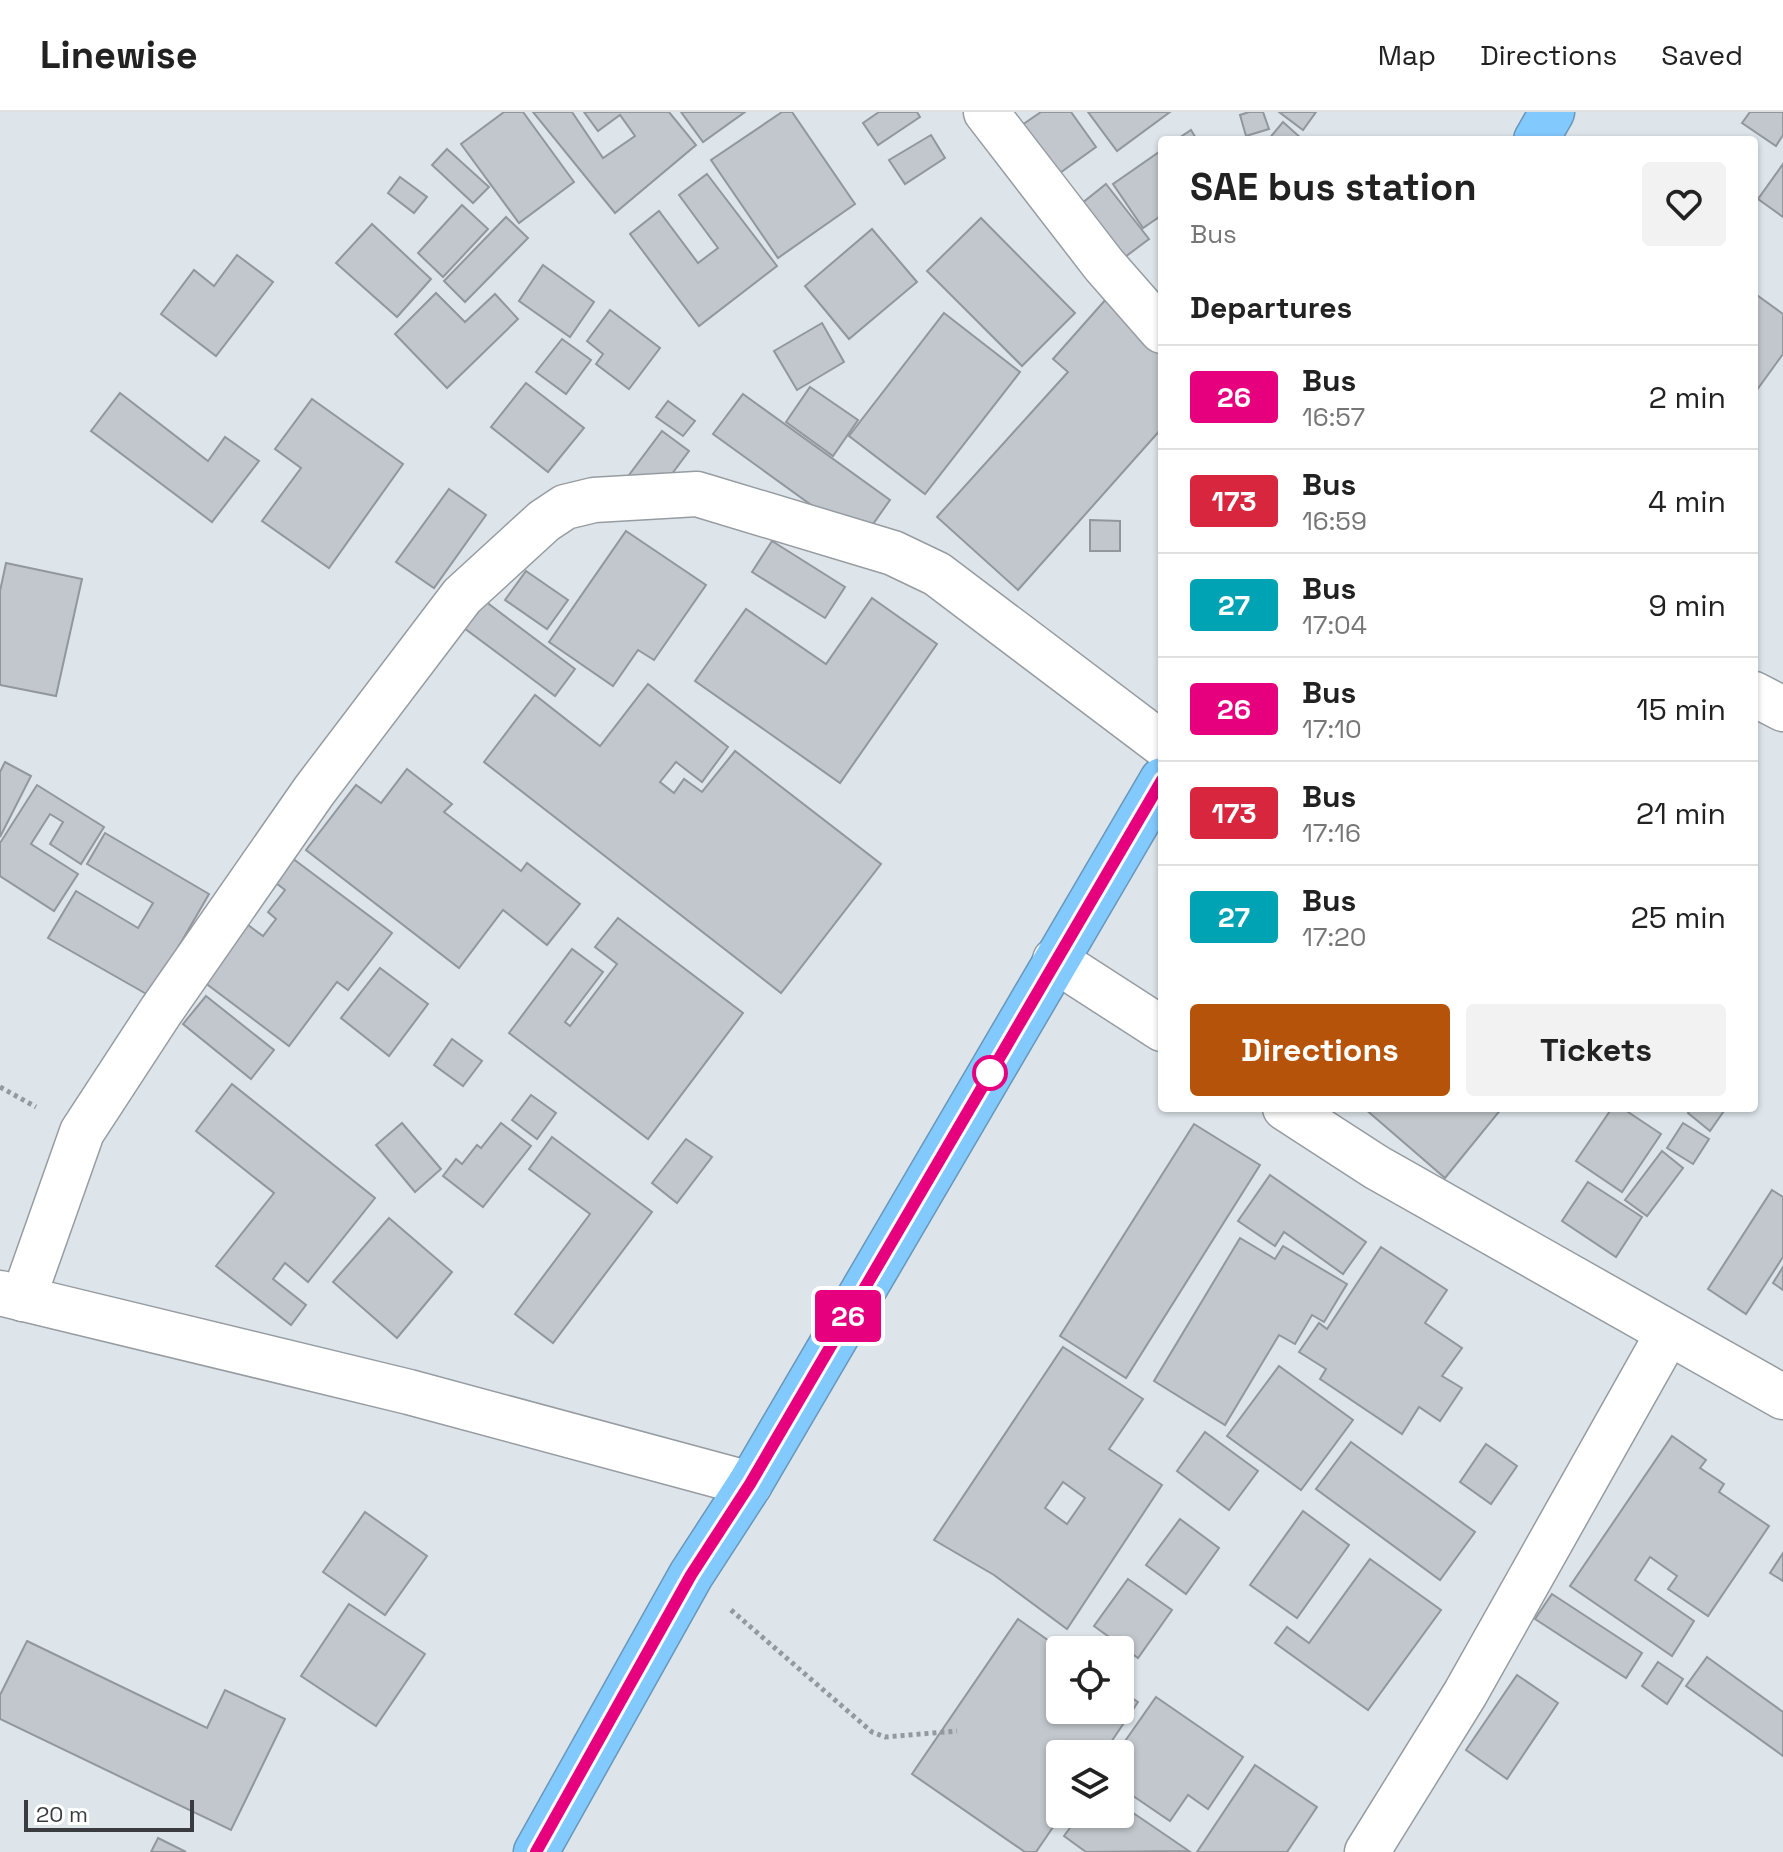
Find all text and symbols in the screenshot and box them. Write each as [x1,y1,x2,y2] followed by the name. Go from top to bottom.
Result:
[40,31,198,79] text: Linewise
[1378,37,1436,73] text: Map
[1480,37,1617,73] text: Directions
[1661,37,1743,73] text: Saved
[1642,162,1726,246] button: heart
[1190,163,1477,211] text: SAE bus station
[1190,217,1237,251] text: Bus
[1190,288,1352,327] text: Departures
[1302,361,1356,400] text: Bus
[1649,378,1726,417] text: 2 min
[1217,379,1251,415] text: 26
[1302,400,1365,434] text: 16:57
[1302,465,1356,504] text: Bus
[1648,482,1726,521] text: 4 min
[1211,483,1257,519] text: 173
[1302,504,1367,538] text: 16:59
[1302,569,1356,608] text: Bus
[1648,586,1726,625] text: 9 min
[1218,587,1250,623] text: 27
[1302,608,1367,642] text: 17:04
[1302,673,1356,712] text: Bus
[1636,690,1726,729] text: 15 min
[1217,691,1251,727] text: 26
[1302,712,1362,746] text: 17:10
[1302,777,1356,816] text: Bus
[1636,794,1726,833] text: 21 min
[1211,795,1257,831] text: 173
[1302,816,1361,850] text: 17:16
[1302,881,1356,920] text: Bus
[1631,898,1726,937] text: 25 min
[1218,899,1250,935] text: 27
[1302,920,1366,954] text: 17:20
[1190,1004,1450,1096] button: Directions
[1466,1004,1726,1096] button: Tickets
[973,1056,1007,1090] unlabelled marker
[812,1290,884,1342] line badge: 26
[831,1298,865,1334] text: 26
[1046,1636,1134,1828] map controls
[1046,1636,1134,1724] button: locate
[1046,1740,1134,1828] button: layers
[24,1796,194,1832] scale bar
[36,1800,88,1828] text: 20 m

